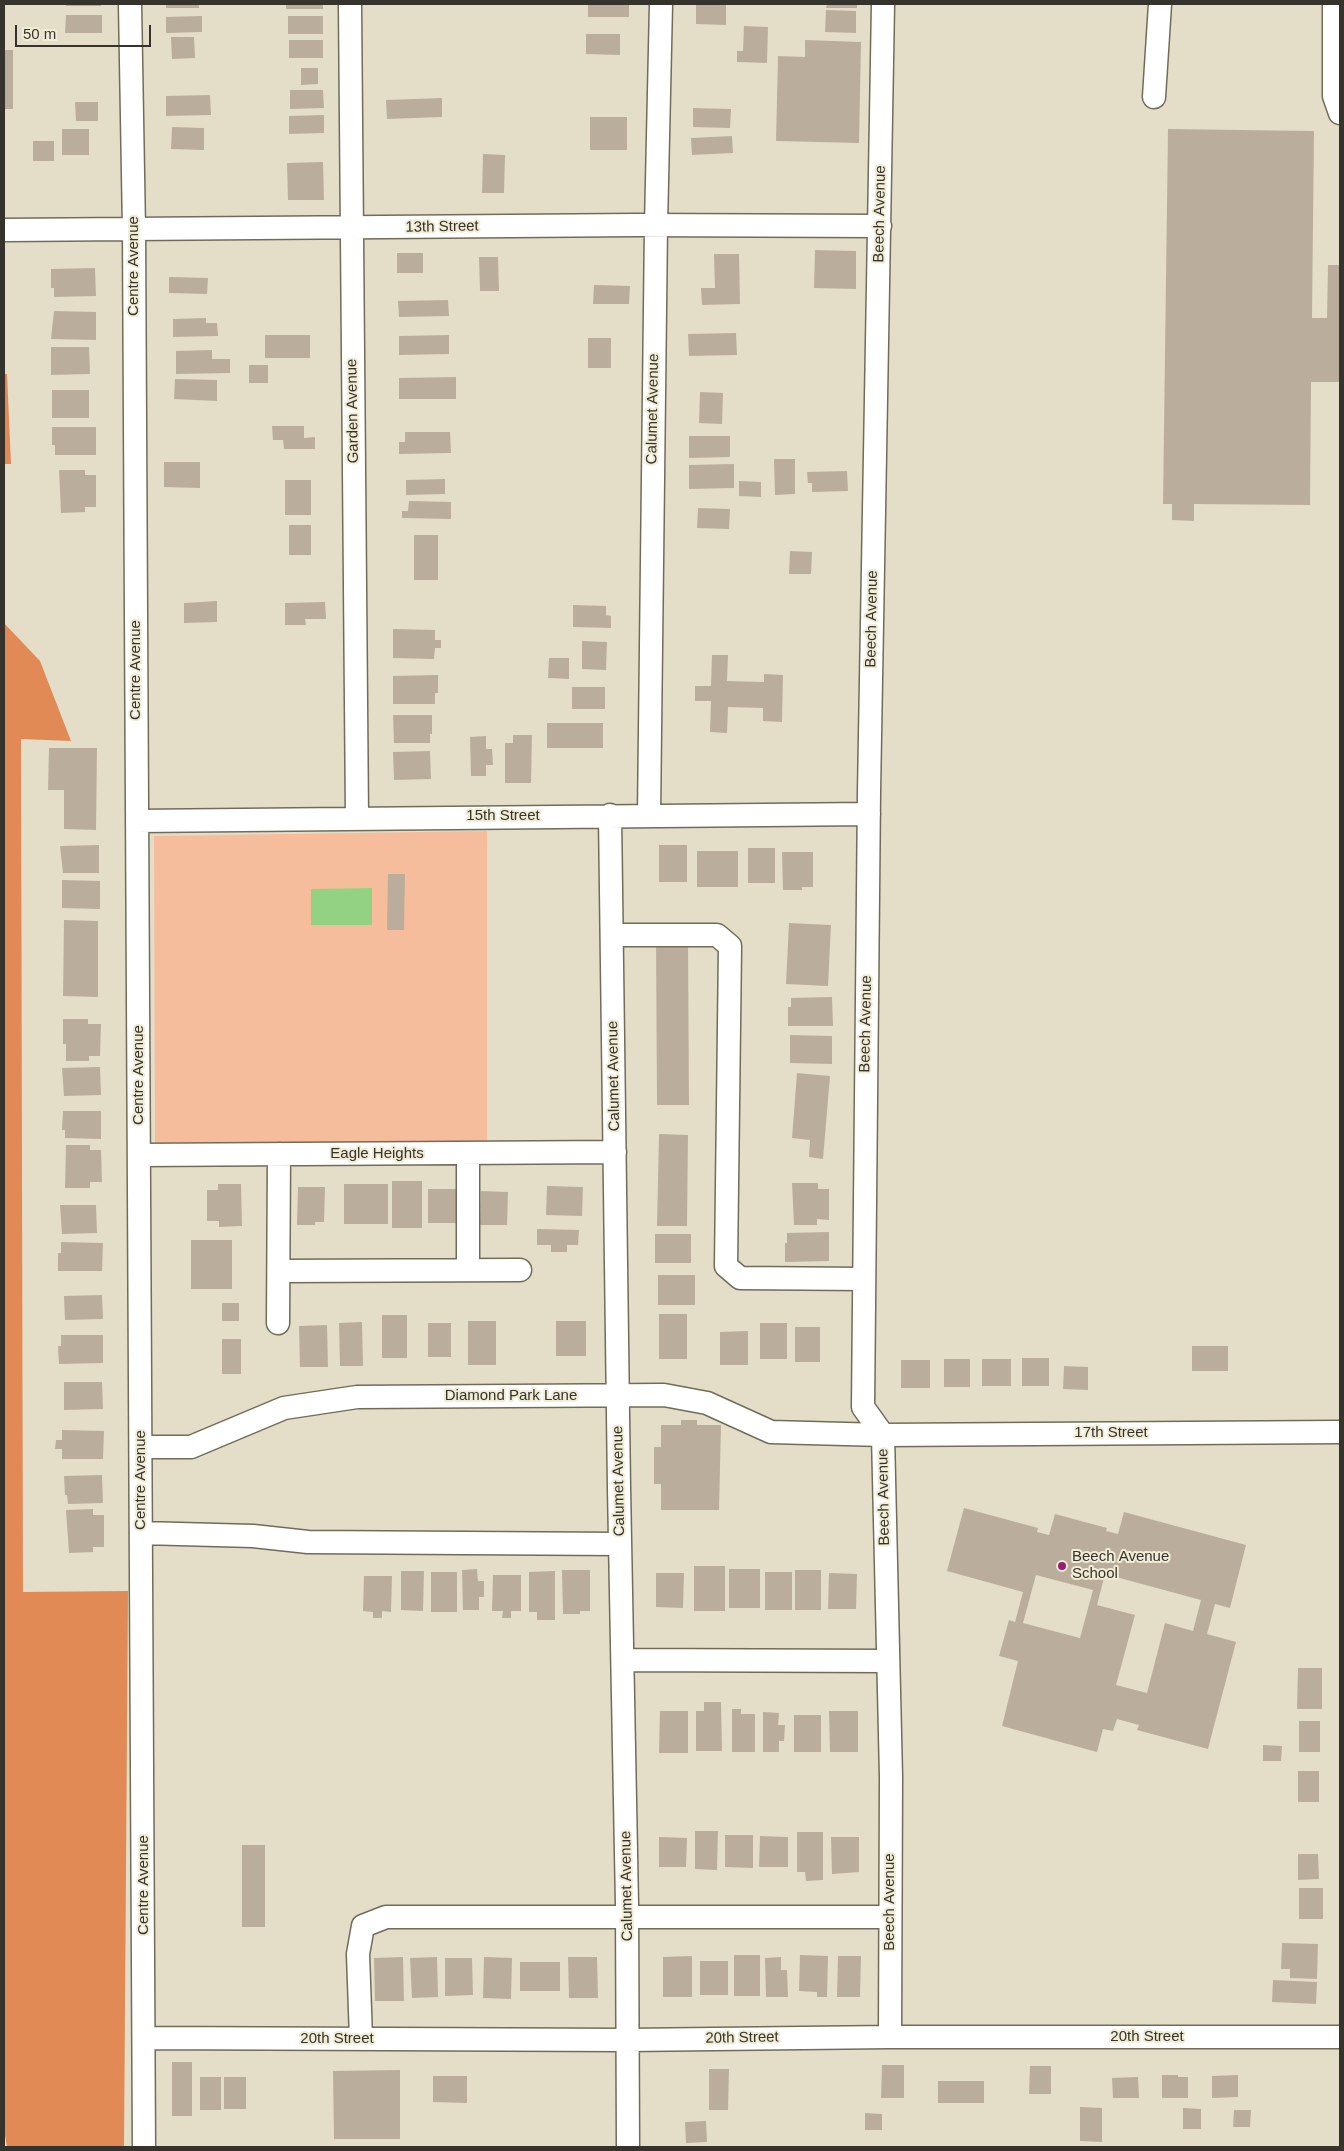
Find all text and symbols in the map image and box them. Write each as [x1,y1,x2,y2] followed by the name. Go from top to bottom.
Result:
[18,15,154,47] scale bar
[23,25,56,42] text: 50 m
[870,165,890,263] street label: Beech Avenue
[125,216,143,316] street label: Centre Avenue
[405,217,479,237] street label: 13th Street
[643,354,663,464] street label: Calumet Avenue
[343,358,363,464] street label: Garden Avenue
[862,570,882,668] street label: Beech Avenue
[127,620,145,720] street label: Centre Avenue
[466,807,540,825] street label: 15th Street
[856,975,876,1073] street label: Beech Avenue
[604,1021,624,1131] street label: Calumet Avenue
[130,1025,148,1125] street label: Centre Avenue
[330,1145,424,1163] street label: Eagle Heights
[445,1387,577,1405] street label: Diamond Park Lane
[1074,1424,1148,1442] street label: 17th Street
[609,1426,629,1536] street label: Calumet Avenue
[132,1430,150,1530] street label: Centre Avenue
[874,1448,894,1546] street label: Beech Avenue
[1072,1548,1169,1583] place label: Beech Avenue School
[1056,1560,1068,1572] marker: Beech Avenue School
[617,1831,637,1941] street label: Calumet Avenue
[135,1835,153,1935] street label: Centre Avenue
[881,1853,899,1951] street label: Beech Avenue
[705,2028,779,2048] street label: 20th Street
[1110,2028,1184,2046] street label: 20th Street
[300,2030,374,2048] street label: 20th Street

